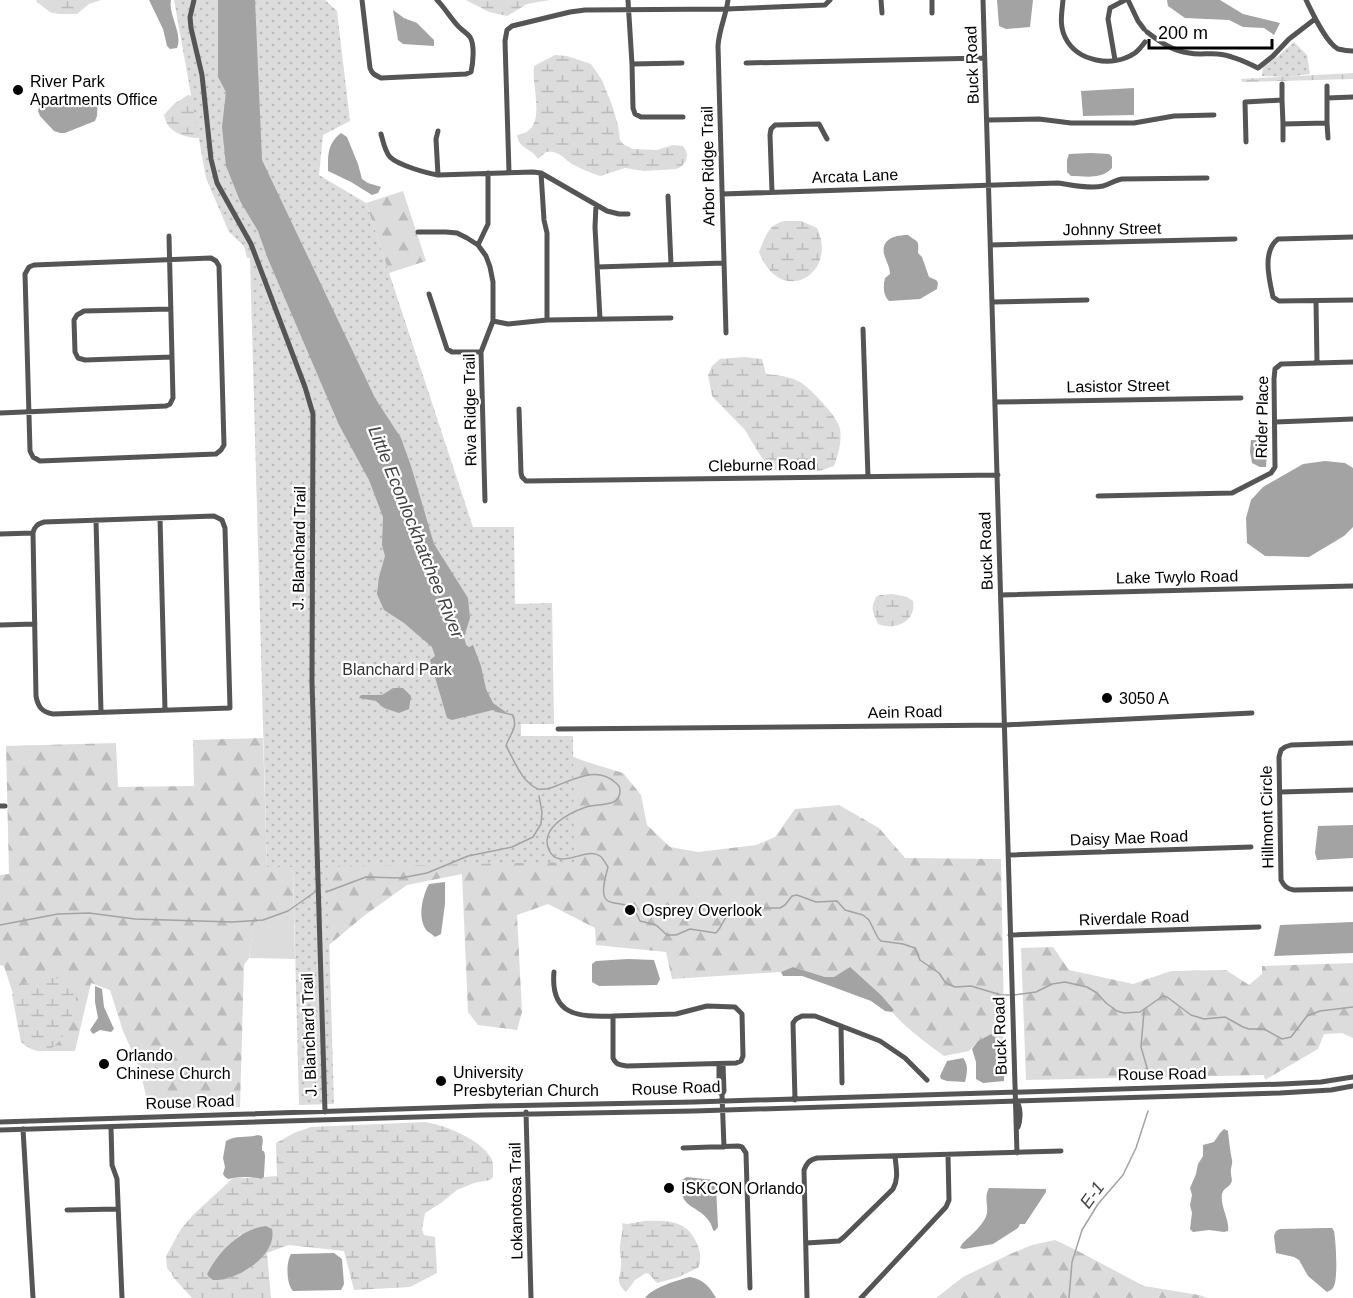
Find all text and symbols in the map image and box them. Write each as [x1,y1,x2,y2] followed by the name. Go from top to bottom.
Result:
[1149,12,1272,50] scale bar
[1158,23,1208,43] text: 200 m
[962,26,982,104] street label: Buck Road
[30,73,158,108] place label: River Park Apartments Office
[11,83,25,97] marker: River Park Apartments Office
[698,106,718,226] street label: Arbor Ridge Trail
[812,166,899,186] street label: Arcata Lane
[1062,220,1162,238] street label: Johnny Street
[461,353,479,467] street label: Riva Ridge Trail
[1253,375,1271,458] street label: Rider Place
[1066,377,1170,395] street label: Lasistor Street
[364,423,468,642] water label: Little Econlockhatchee River
[708,456,816,474] street label: Cleburne Road
[289,486,309,610] street label: J. Blanchard Trail
[976,512,996,590] street label: Buck Road
[1116,567,1238,587] street label: Lake Twylo Road
[342,661,453,678] park label: Blanchard Park
[1119,690,1169,707] place label: 3050 A
[1100,691,1114,705] marker: 3050 A
[867,703,943,721] street label: Aein Road
[1258,765,1276,869] street label: Hillmont Circle
[1070,827,1188,849] street label: Daisy Mae Road
[642,902,763,919] place label: Osprey Overlook
[623,903,637,917] marker: Osprey Overlook
[1079,908,1189,928] street label: Riverdale Road
[298,973,320,1097] street label: J. Blanchard Trail
[990,997,1010,1075] street label: Buck Road
[116,1047,231,1082] place label: Orlando Chinese Church
[97,1057,111,1071] marker: Orlando Chinese Church
[453,1064,599,1099] place label: University Presbyterian Church
[1117,1065,1207,1083] street label: Rouse Road
[434,1074,448,1088] marker: University Presbyterian Church
[631,1078,721,1098] street label: Rouse Road
[145,1092,235,1112] street label: Rouse Road
[506,1142,526,1260] street label: Lokanotosa Trail
[1076,1178,1108,1212] water label: E-1
[681,1180,804,1197] place label: ISKCON Orlando
[662,1181,676,1195] marker: ISKCON Orlando

